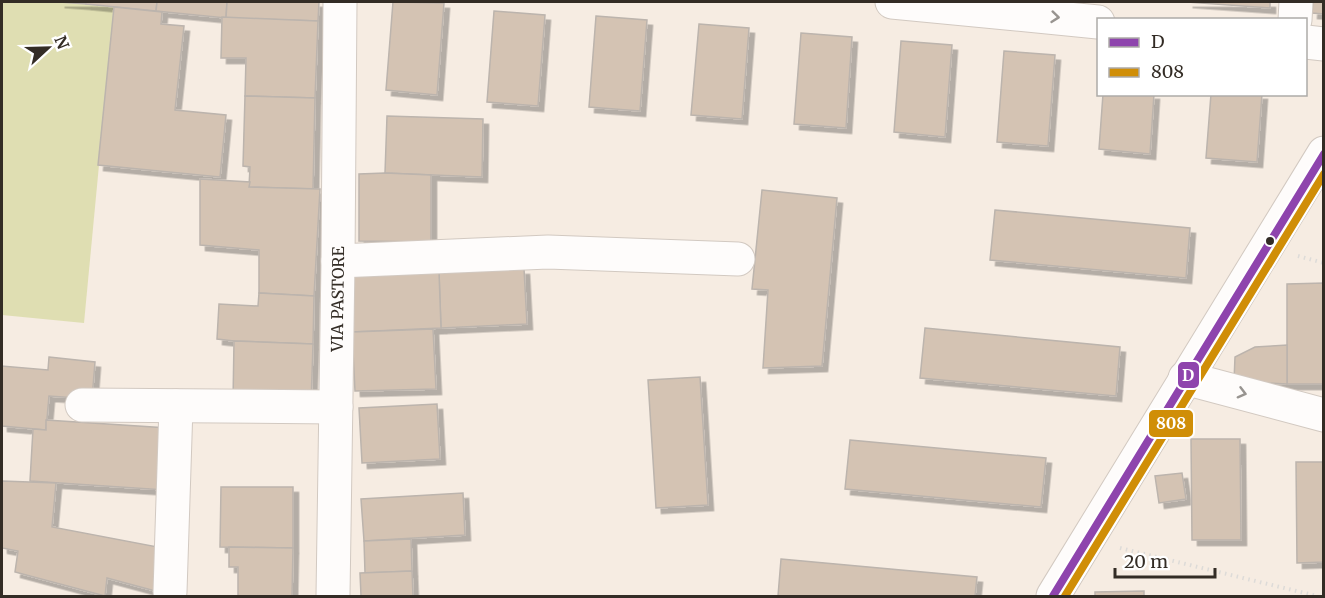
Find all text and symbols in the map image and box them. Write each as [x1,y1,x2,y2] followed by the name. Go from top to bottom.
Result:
[1050,10,1059,23] one-way arrow
[18,18,78,78] north arrow
[1097,18,1307,96] legend
[1151,30,1165,53] text: D
[50,33,74,52] text: N
[1151,60,1184,83] text: 808
[1264,235,1276,247] unlabelled marker
[327,245,348,353] street label: VIA PASTORE
[1177,361,1200,389] line badge: D
[1182,365,1194,385] text: D
[1236,386,1247,398] one-way arrow
[1148,409,1194,438] line badge: 808
[1156,413,1186,433] text: 808
[1115,541,1216,579] scale bar
[1124,550,1168,573] text: 20 m

